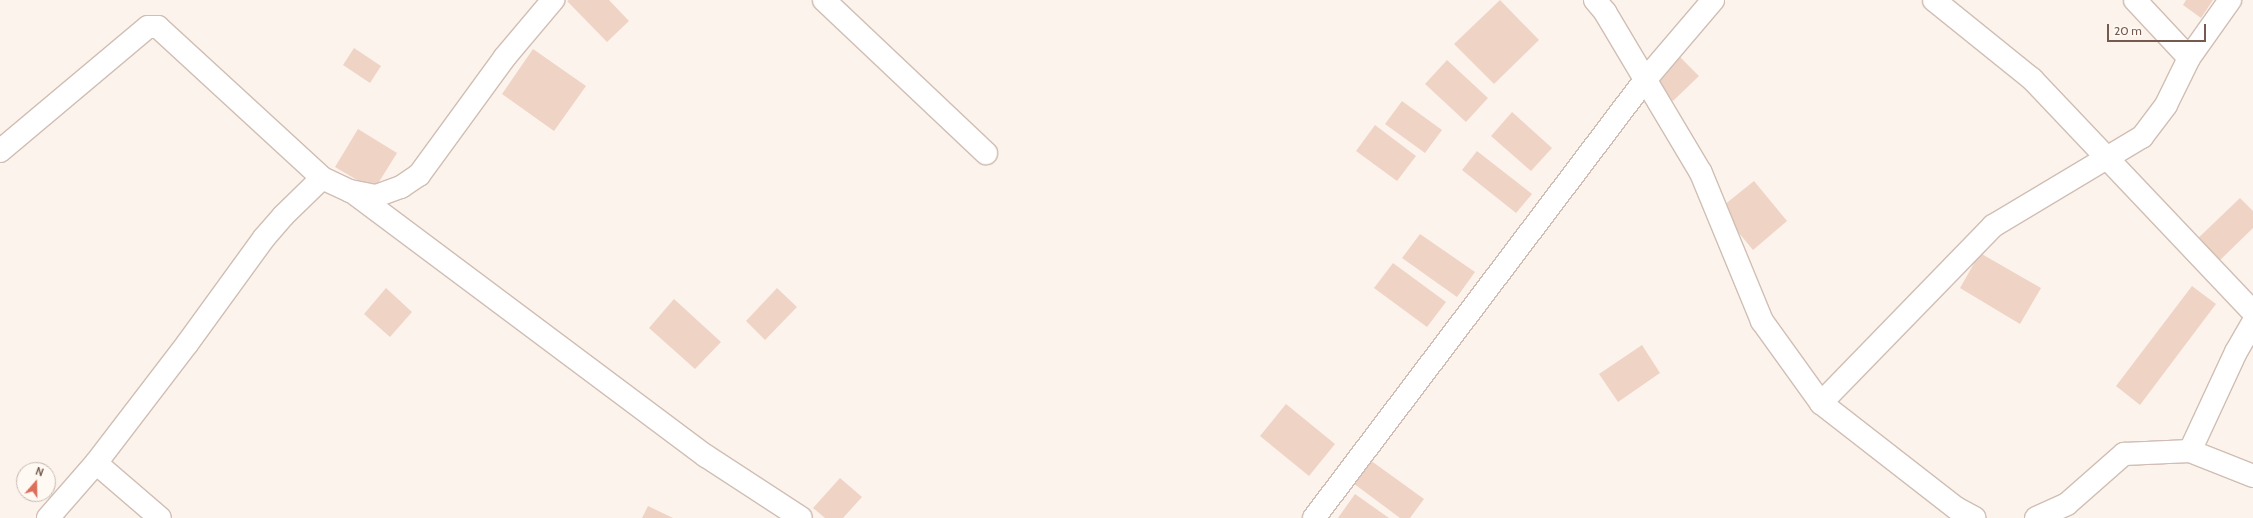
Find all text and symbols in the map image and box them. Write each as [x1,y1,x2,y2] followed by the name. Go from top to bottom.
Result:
[2109,16,2208,42] scale bar
[2114,23,2142,38] text: 20 m
[16,462,56,502] north arrow
[34,464,46,480] text: N

